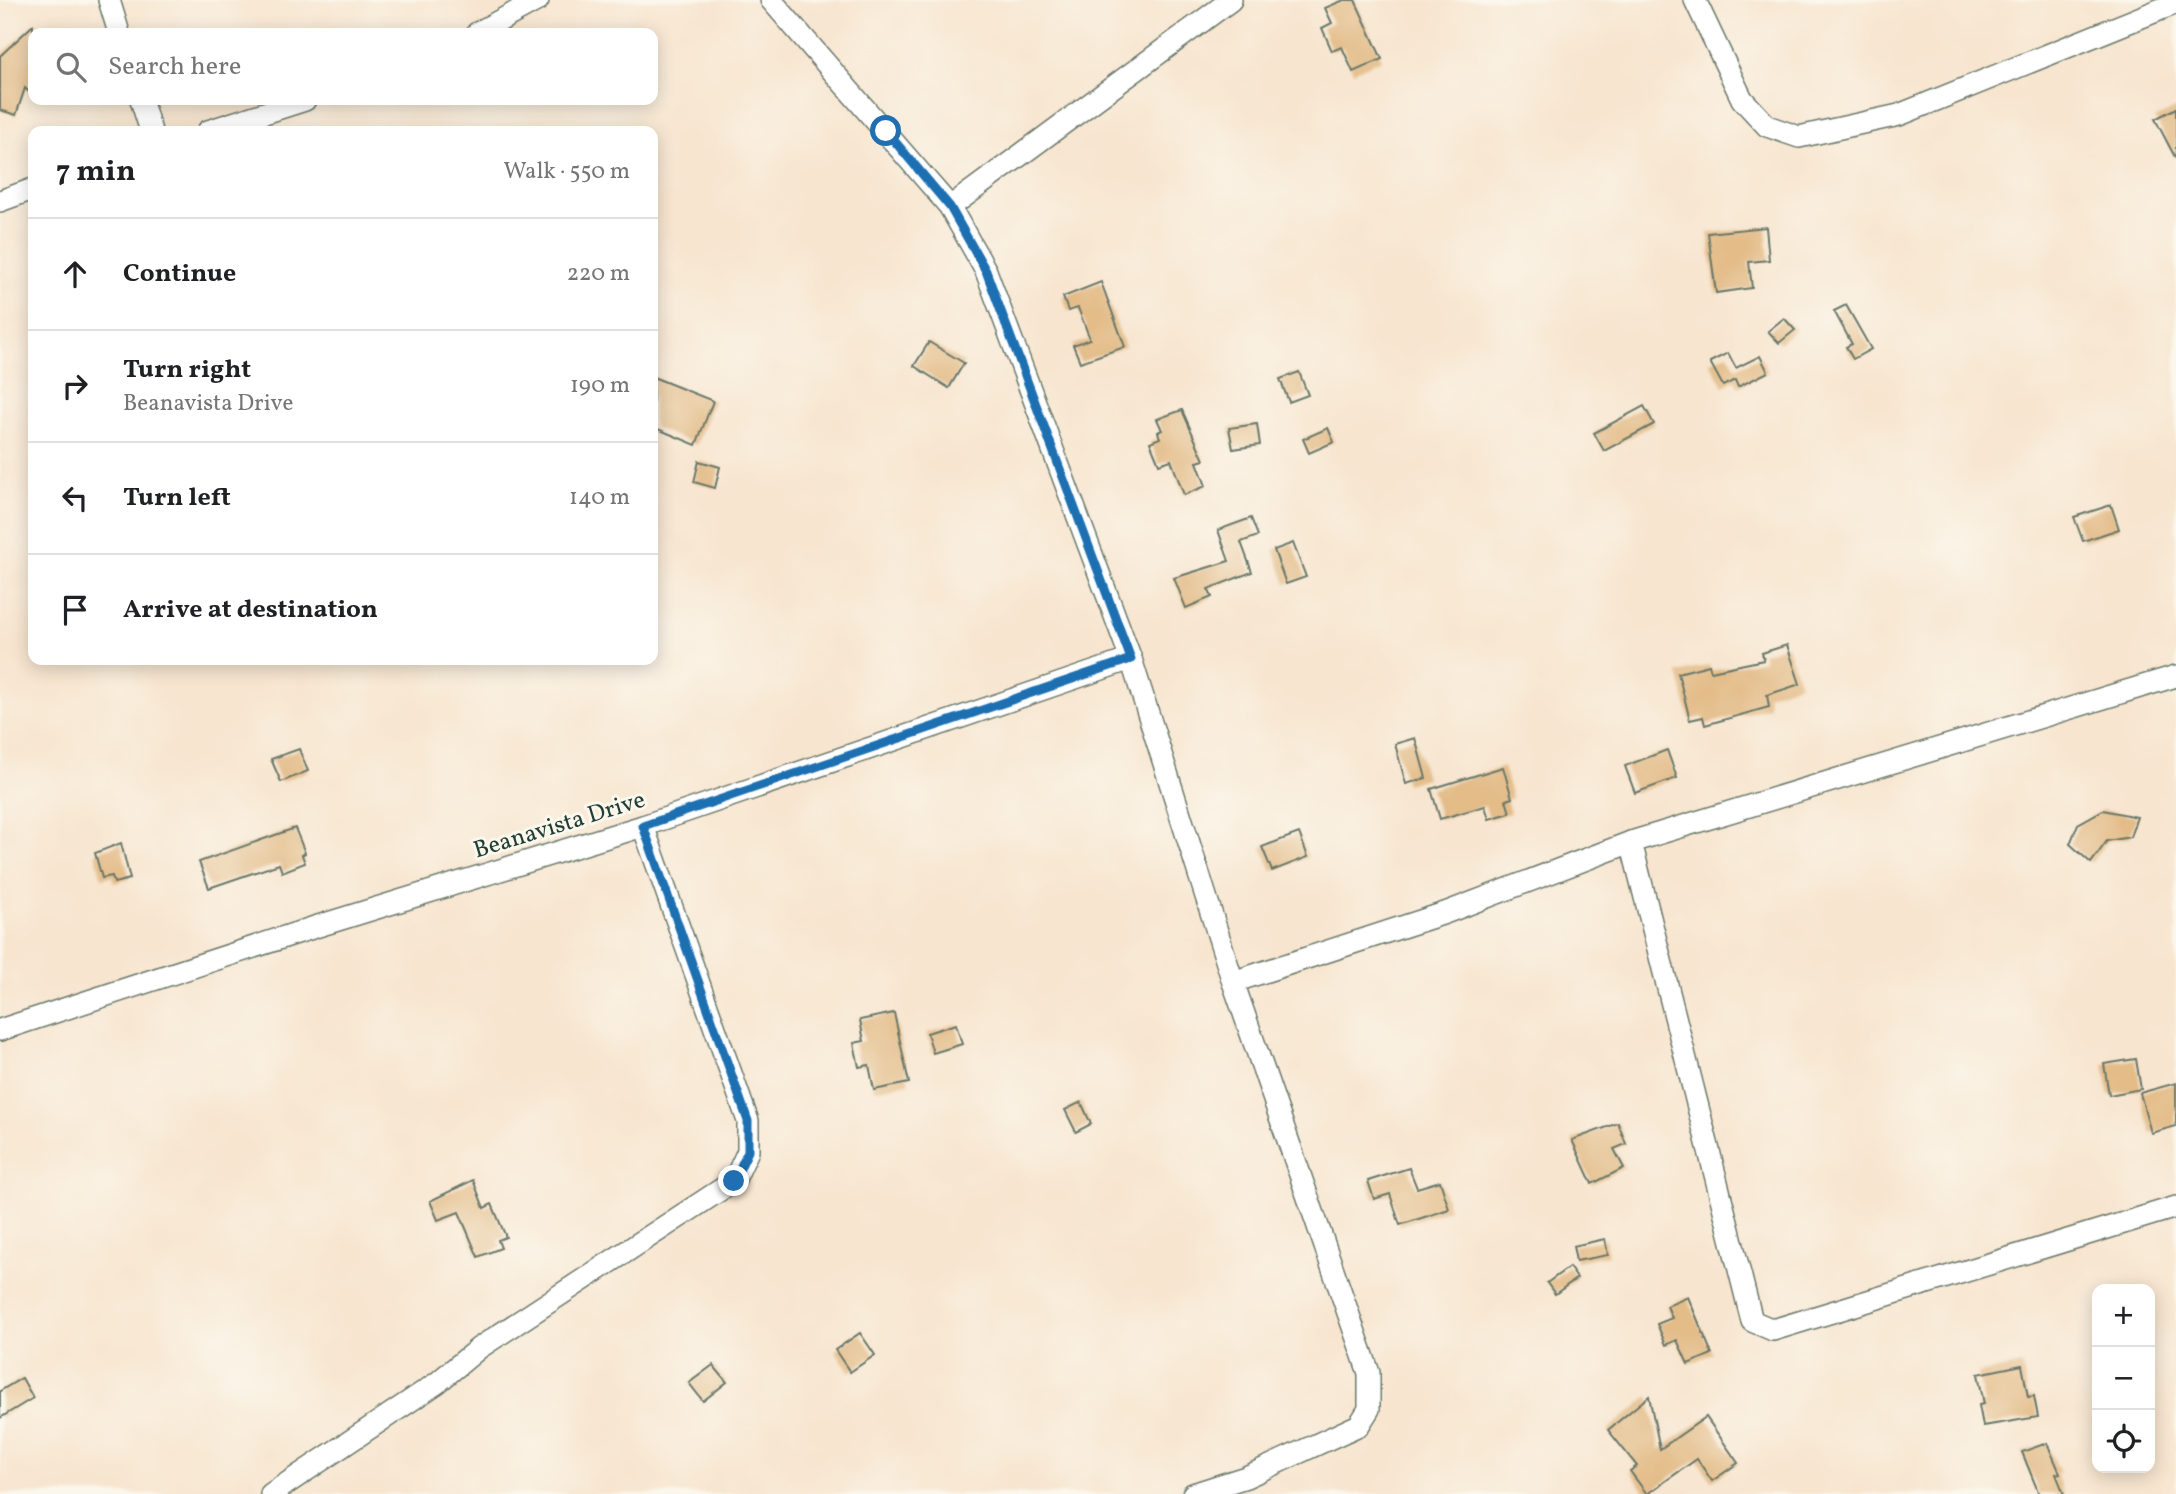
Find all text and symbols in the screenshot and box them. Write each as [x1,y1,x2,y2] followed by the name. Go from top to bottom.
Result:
[28,28,658,105] search box
[52,48,90,86] icon: search
[108,49,241,85] text: Search here
[870,115,901,146] route start
[56,151,136,193] text: 7 min
[504,156,630,188] text: Walk · 550 m
[56,255,94,293] icon: ahead
[123,256,236,292] text: Continue
[567,258,630,290] text: 220 m
[123,352,251,388] text: Turn right
[56,367,94,405] icon: right
[570,370,630,402] text: 190 m
[123,388,293,420] text: Beanavista Drive
[56,479,94,517] icon: left
[123,480,231,516] text: Turn left
[569,482,630,514] text: 140 m
[56,591,94,629] icon: arrive
[123,592,378,628] text: Arrive at destination
[470,784,650,868] street label: Beanavista Drive
[718,1165,749,1196] route end
[2092,1284,2155,1473] map controls
[2092,1284,2155,1347] button: +
[2092,1347,2155,1410] button: −
[2092,1410,2155,1473] button: locate

